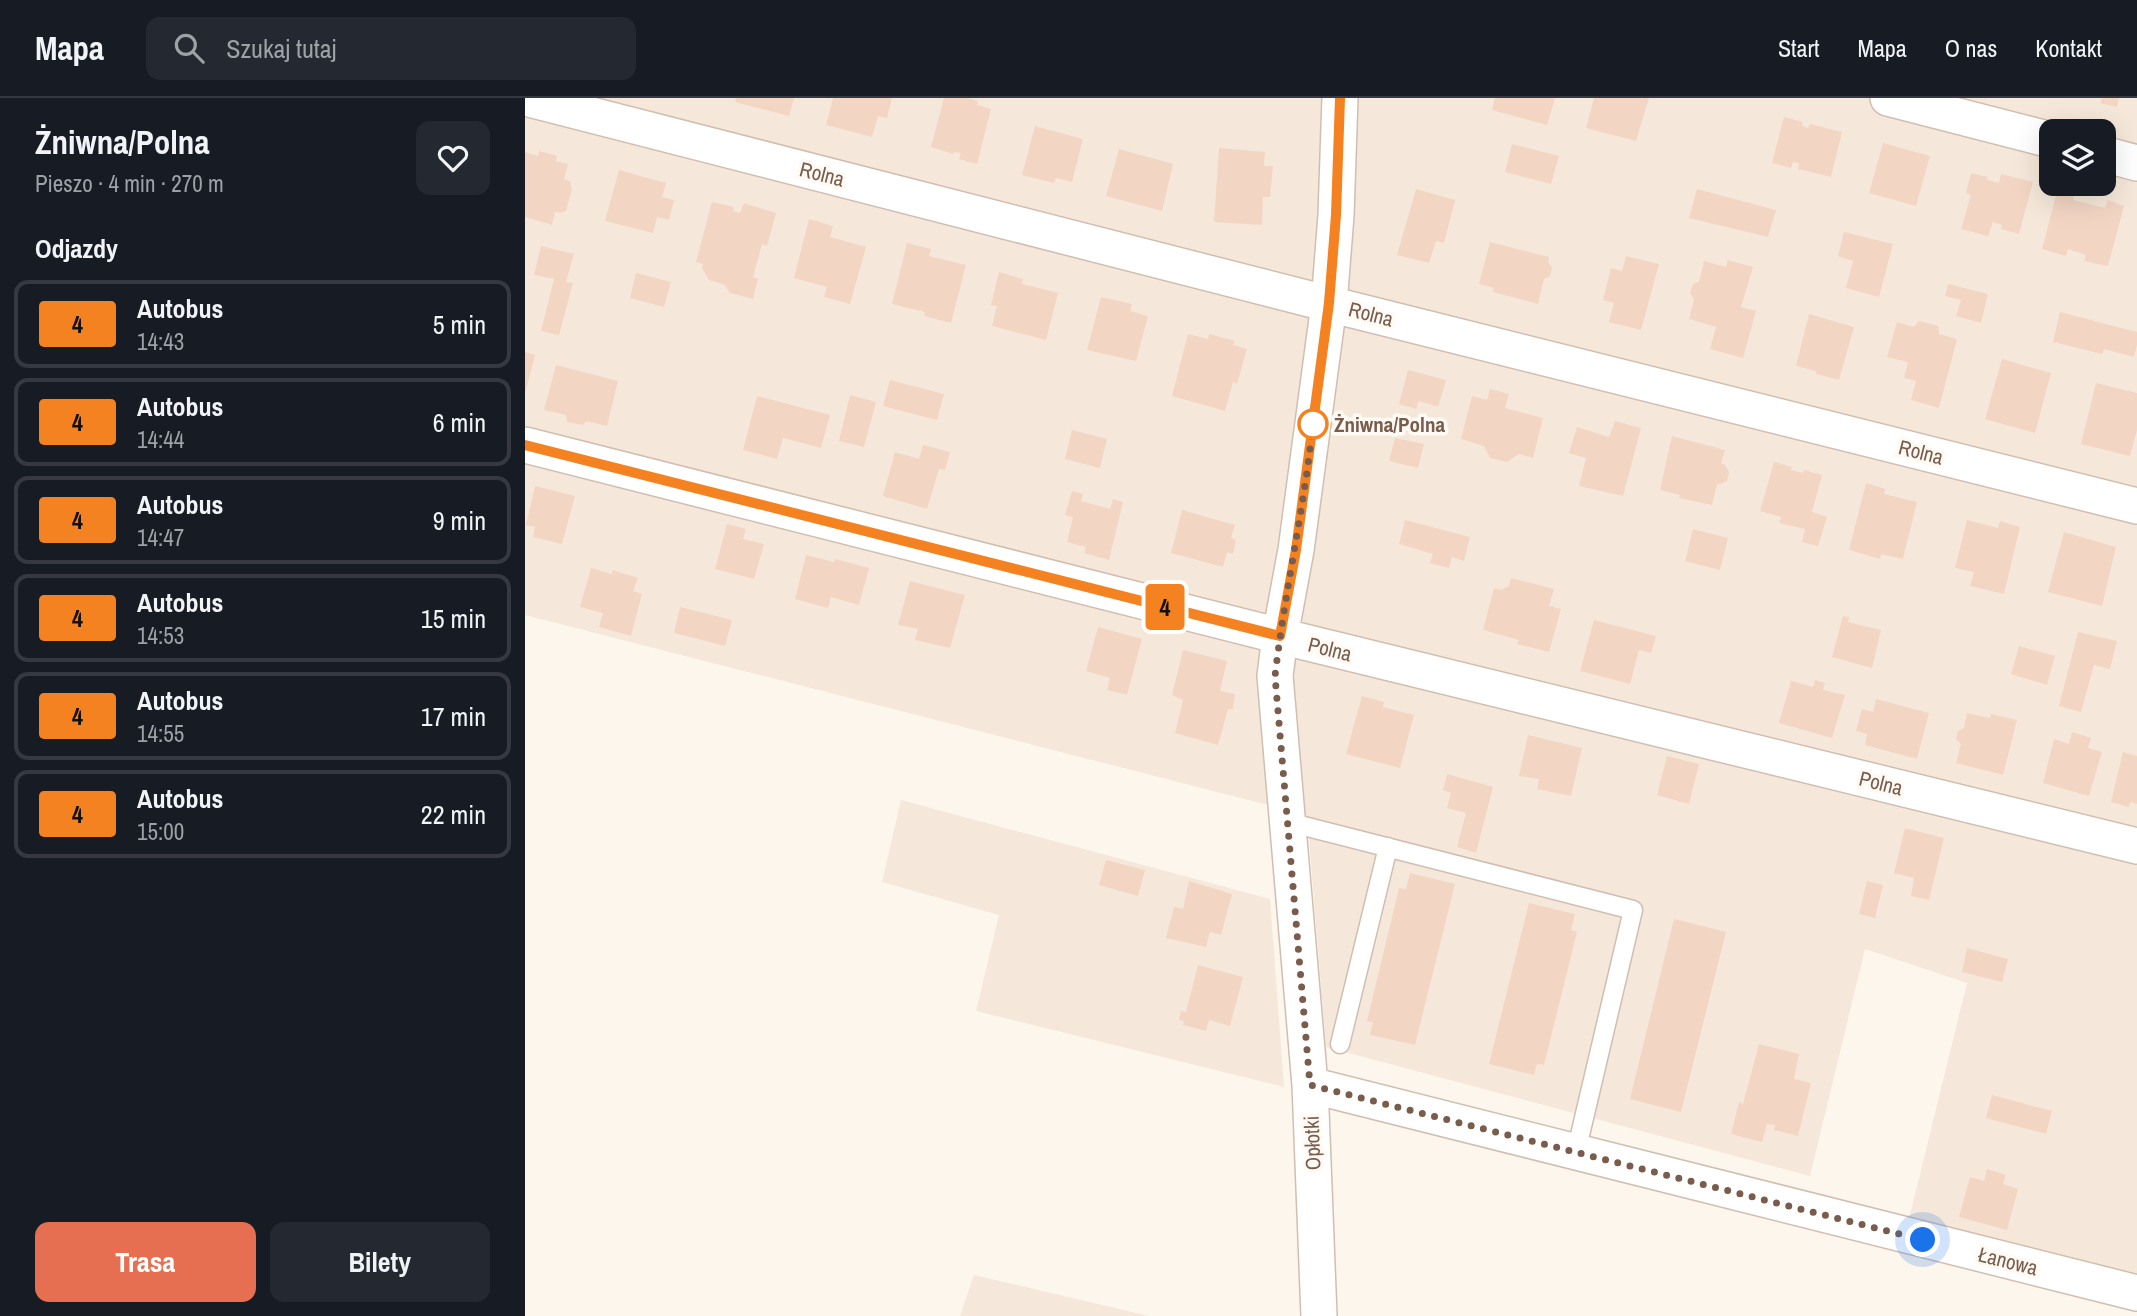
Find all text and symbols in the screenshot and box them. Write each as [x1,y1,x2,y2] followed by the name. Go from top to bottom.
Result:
[146,17,636,80] search box
[35,26,104,70] text: Mapa
[170,29,208,67] icon: search
[226,31,336,66] text: Szukaj tutaj
[1778,32,1820,64] text: Start
[1858,32,1907,64] text: Mapa
[1945,32,1997,64] text: O nas
[2035,32,2102,64] text: Kontakt
[2039,119,2116,196] map controls
[2039,119,2116,196] button: layers
[35,120,209,164] text: Żniwna/Polna
[416,121,490,195] button: heart
[797,154,848,194] street label: Rolna
[35,168,224,199] text: Pieszo · 4 min · 270 m
[35,231,118,266] text: Odjazdy
[137,291,223,326] text: Autobus
[1346,294,1397,334] street label: Rolna
[433,307,486,342] text: 5 min
[72,308,83,340] text: 4
[137,326,184,357] text: 14:43
[137,389,223,424] text: Autobus
[433,405,486,440] text: 6 min
[72,406,83,438] text: 4
[1298,409,1328,439] marker: Żniwna/Polna
[1334,410,1445,439] place label: Żniwna/Polna
[137,424,184,455] text: 14:44
[1896,432,1947,472] street label: Rolna
[137,487,223,522] text: Autobus
[433,503,486,538] text: 9 min
[72,504,83,536] text: 4
[137,522,184,553] text: 14:47
[1142,584,1188,630] line badge: 4
[137,585,223,620] text: Autobus
[1160,591,1170,623] text: 4
[421,601,486,636] text: 15 min
[72,602,83,634] text: 4
[137,620,184,651] text: 14:53
[1305,630,1355,668] street label: Polna
[137,683,223,718] text: Autobus
[421,699,486,734] text: 17 min
[72,700,83,732] text: 4
[137,718,184,749] text: 14:55
[1856,764,1906,802] street label: Polna
[137,781,223,816] text: Autobus
[421,797,486,832] text: 22 min
[72,798,83,830] text: 4
[137,816,184,847] text: 15:00
[1297,1115,1327,1171] street label: Opłotki
[35,1222,256,1302] button: Trasa
[270,1222,490,1302] button: Bilety
[1905,1222,1940,1257] your location
[1975,1240,2041,1282] street label: Łanowa

